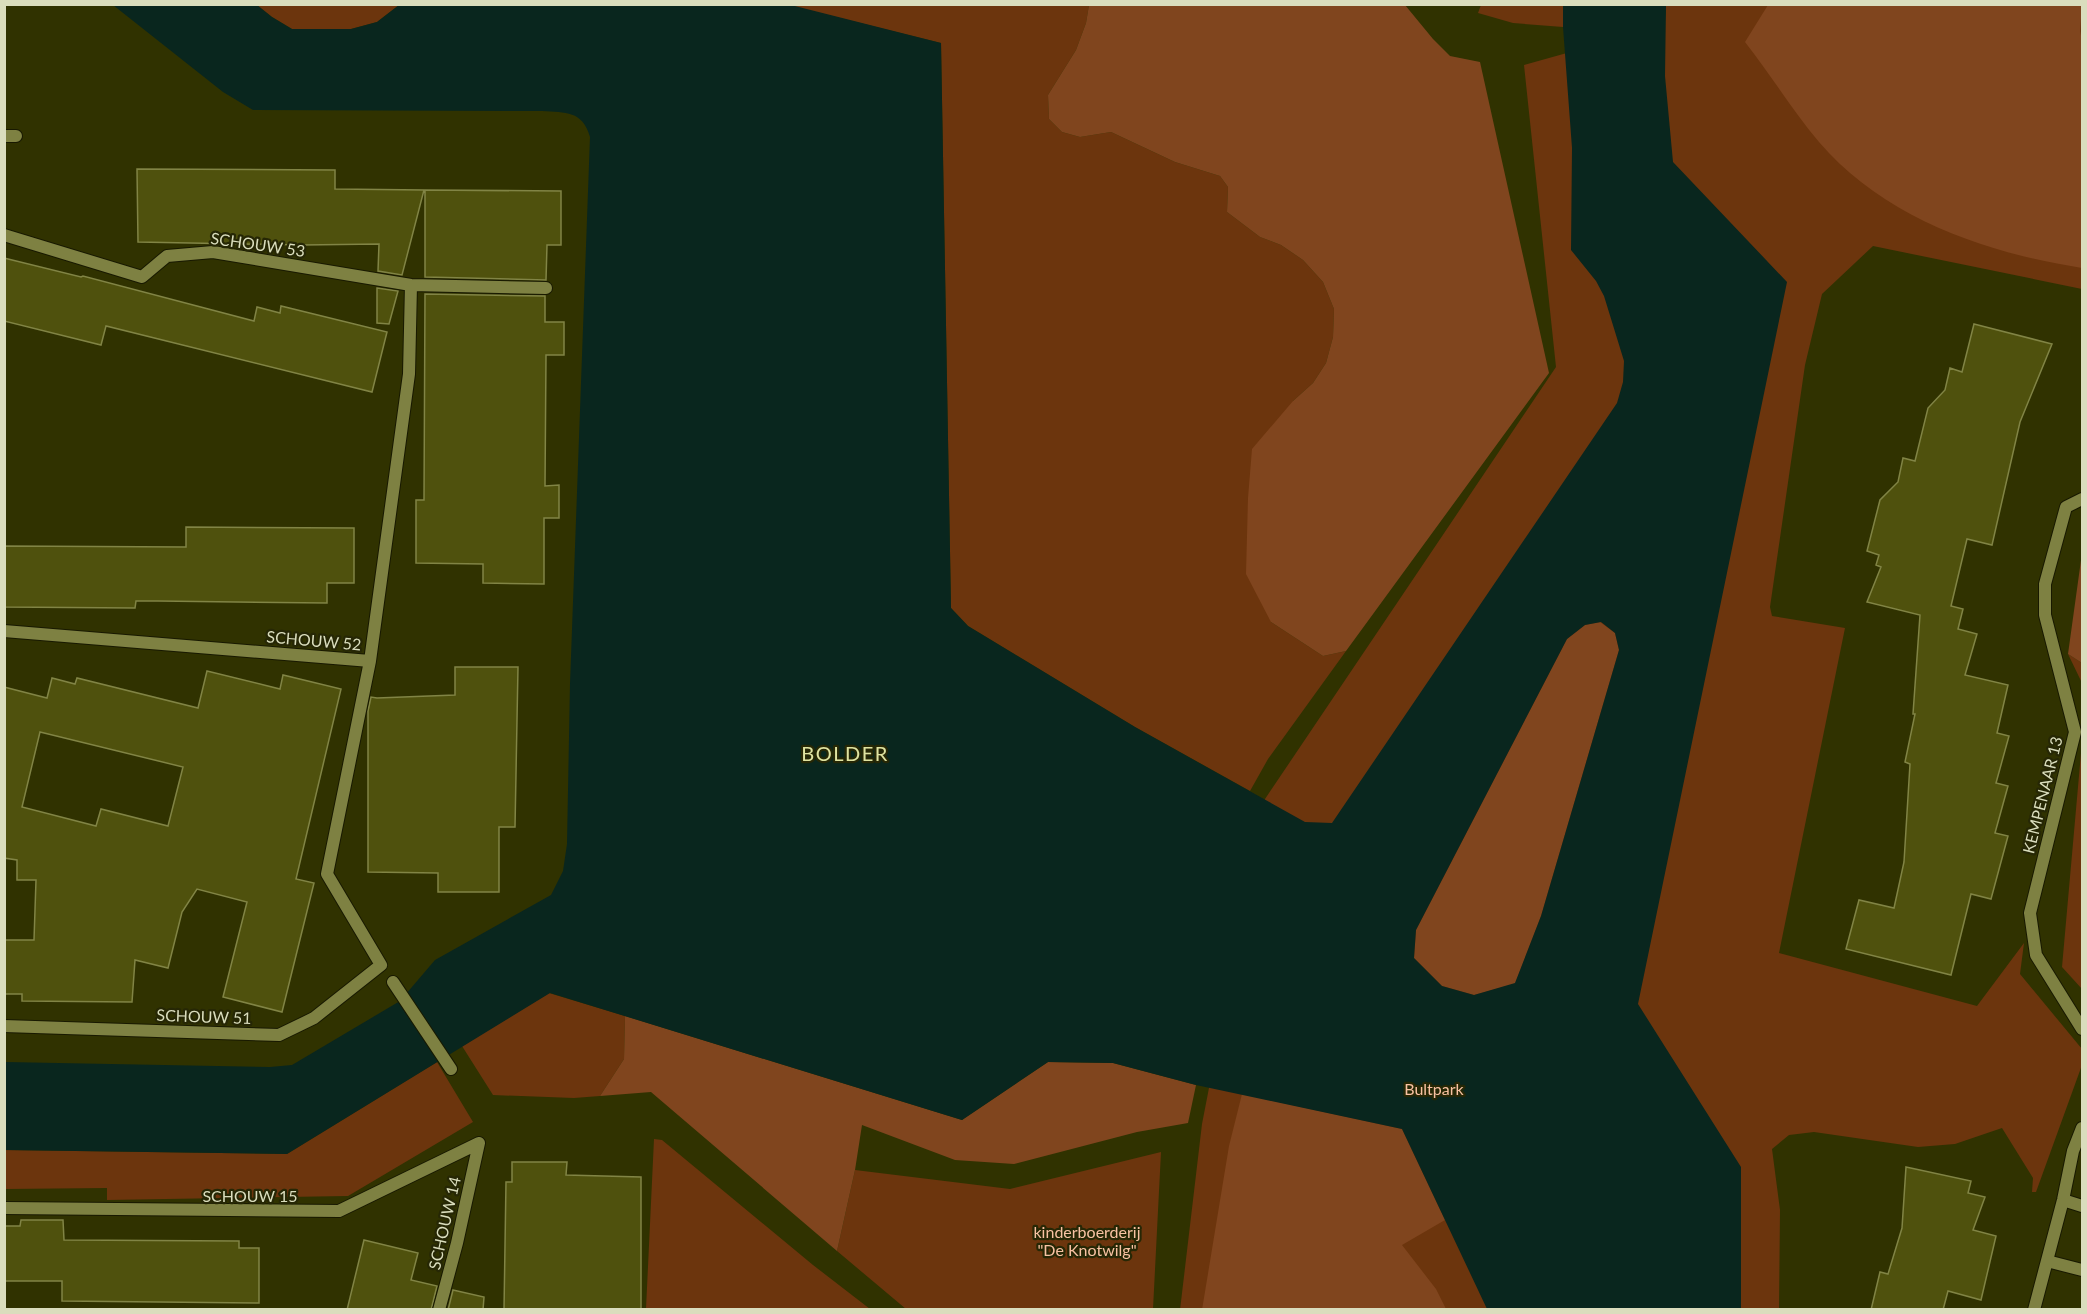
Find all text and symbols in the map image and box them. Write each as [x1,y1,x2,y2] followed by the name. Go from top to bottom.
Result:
[210,228,306,260] street label: SCHOUW 53
[266,626,362,654] street label: SCHOUW 52
[2018,734,2066,856] street label: KEMPENAAR 13
[801,741,889,765] district label: BOLDER
[156,1005,252,1027] street label: SCHOUW 51
[1404,1079,1465,1098] park label: Bultpark
[424,1174,464,1272] street label: SCHOUW 14
[202,1186,298,1205] street label: SCHOUW 15
[1033,1222,1141,1259] park label: kinderboerderij "De Knotwilg"

